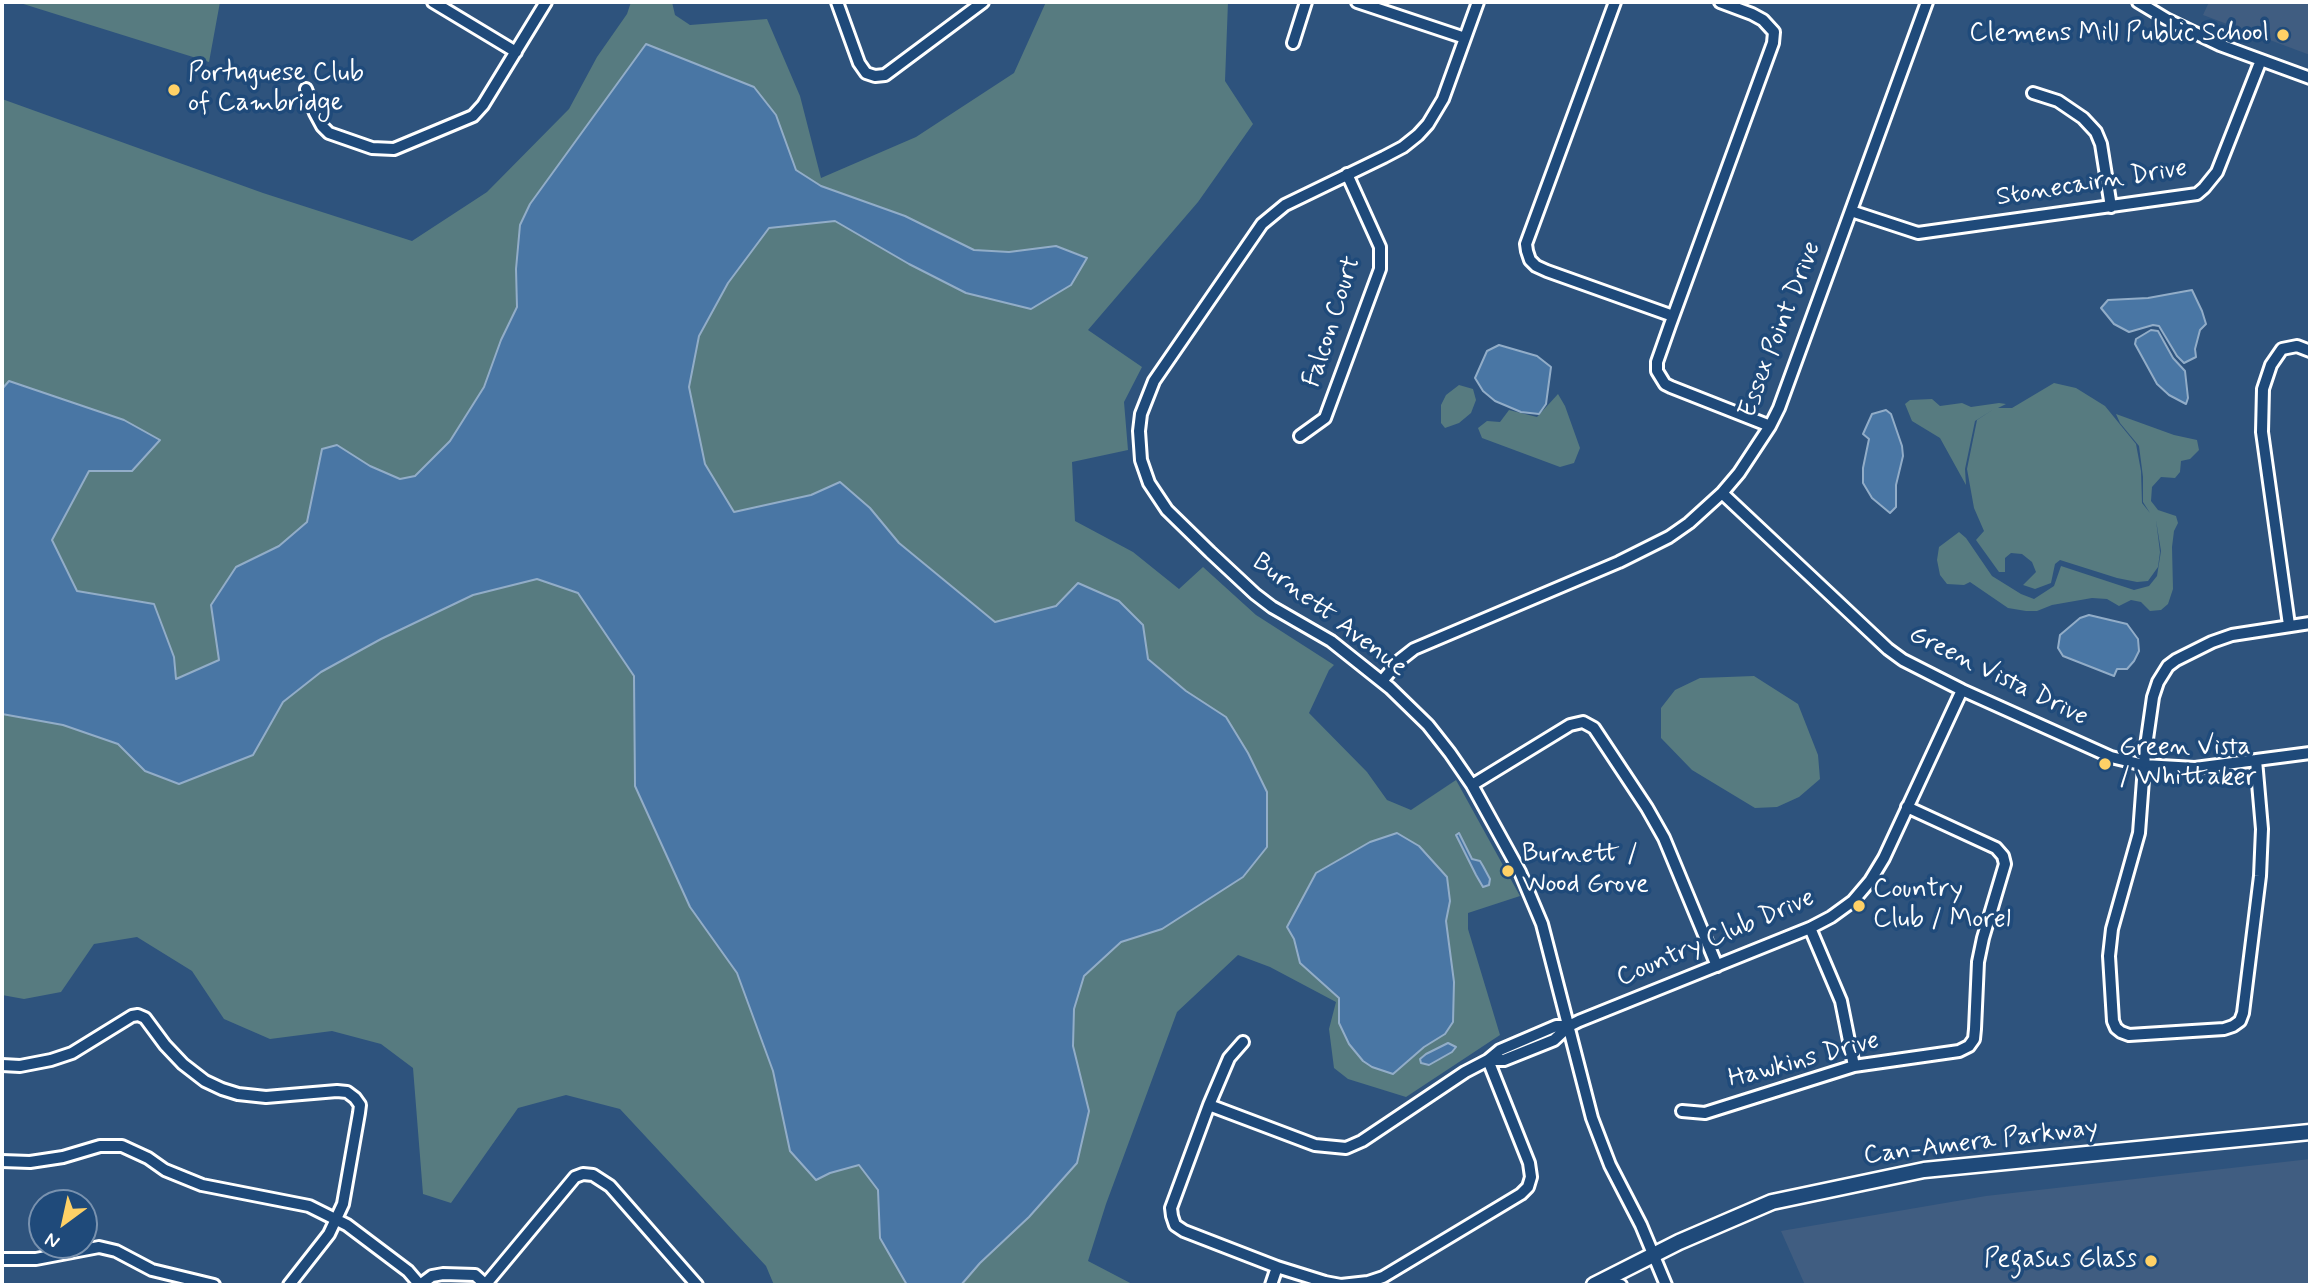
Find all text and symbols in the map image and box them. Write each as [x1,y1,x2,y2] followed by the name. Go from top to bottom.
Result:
[1969,19,2269,51] place label: Clemens Mill Public School
[2275,27,2291,43] marker: Clemens Mill Public School
[188,59,364,120] place label: Portuguese Club of Cambridge
[166,82,182,98] marker: Portuguese Club of Cambridge
[1994,153,2190,215] street label: Stonecairn Drive
[1733,237,1829,423] street label: Essex Point Drive
[1297,253,1369,391] street label: Falcon Court
[1245,547,1413,685] street label: Burnett Avenue
[1903,620,2093,734] street label: Green Vista Drive
[2119,733,2256,794] place label: Green Vista / Whittaker
[2097,756,2113,772] marker: Green Vista / Whittaker
[1522,840,1649,902] place label: Burnett / Wood Grove
[1500,863,1516,879] marker: Burnett / Wood Grove
[1873,875,2011,936] place label: Country Club / Morel
[1612,883,1820,995] street label: Country Club Drive
[1851,898,1867,914] marker: Country Club / Morel
[1725,1026,1883,1096] street label: Hawkins Drive
[1862,1113,2100,1173] street label: Can-Amera Parkway
[28,1189,98,1259] north arrow
[40,1226,64,1254] text: N
[1984,1245,2137,1277] place label: Pegasus Glass
[2143,1253,2159,1269] marker: Pegasus Glass

